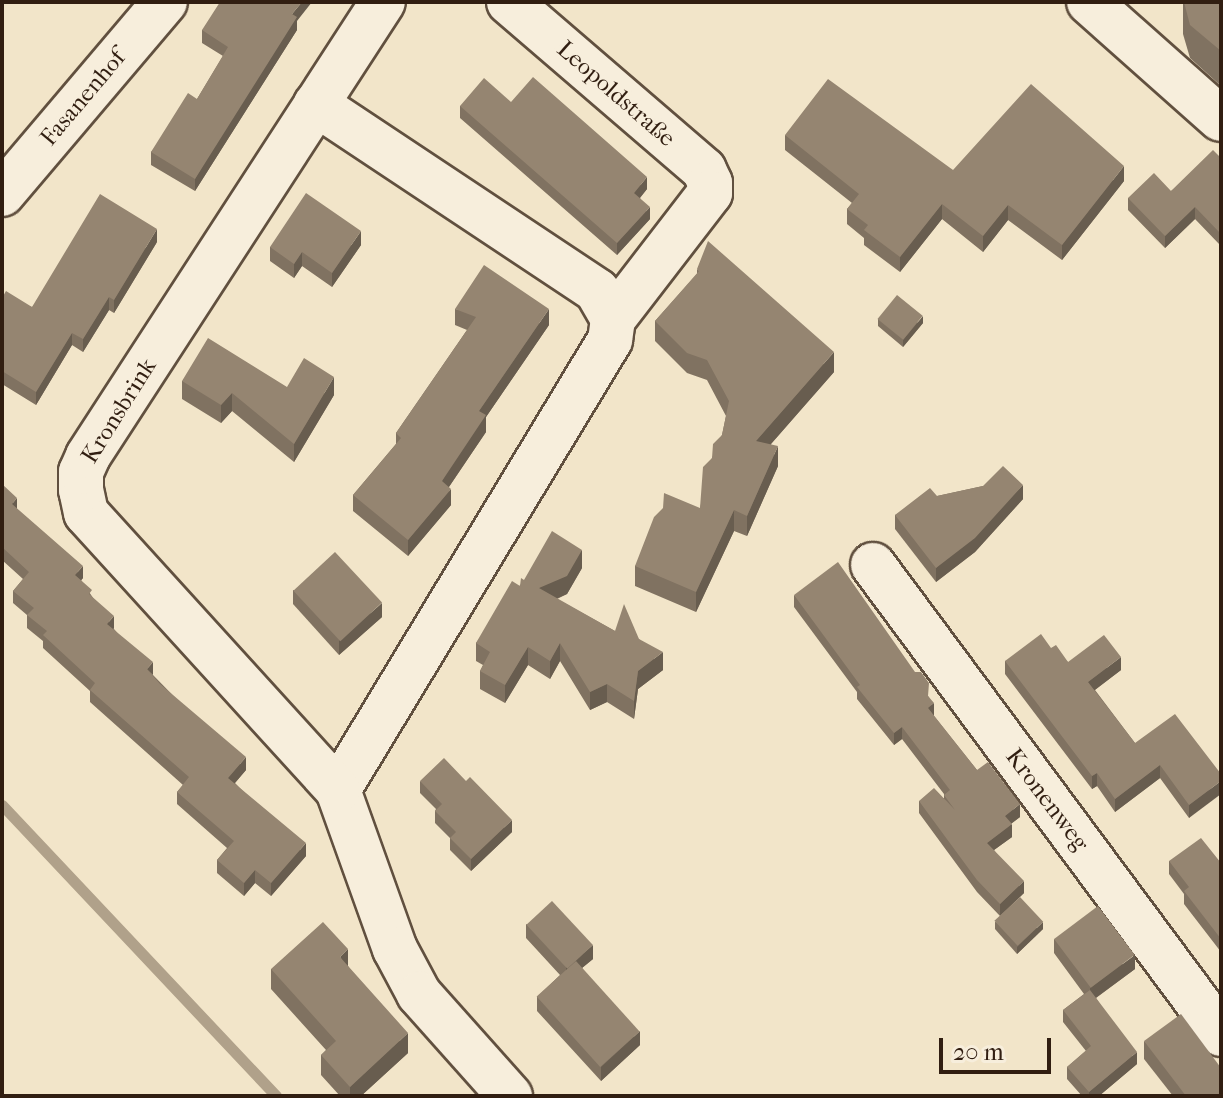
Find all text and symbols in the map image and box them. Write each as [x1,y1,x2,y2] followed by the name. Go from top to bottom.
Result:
[551,35,681,153] street label: Leopoldstraße
[34,44,132,152] street label: Fasanenhof
[75,353,163,469] street label: Kronsbrink
[999,743,1095,857] street label: Kronenweg
[943,1022,1055,1072] scale bar
[953,1038,1004,1066] text: 20 m

